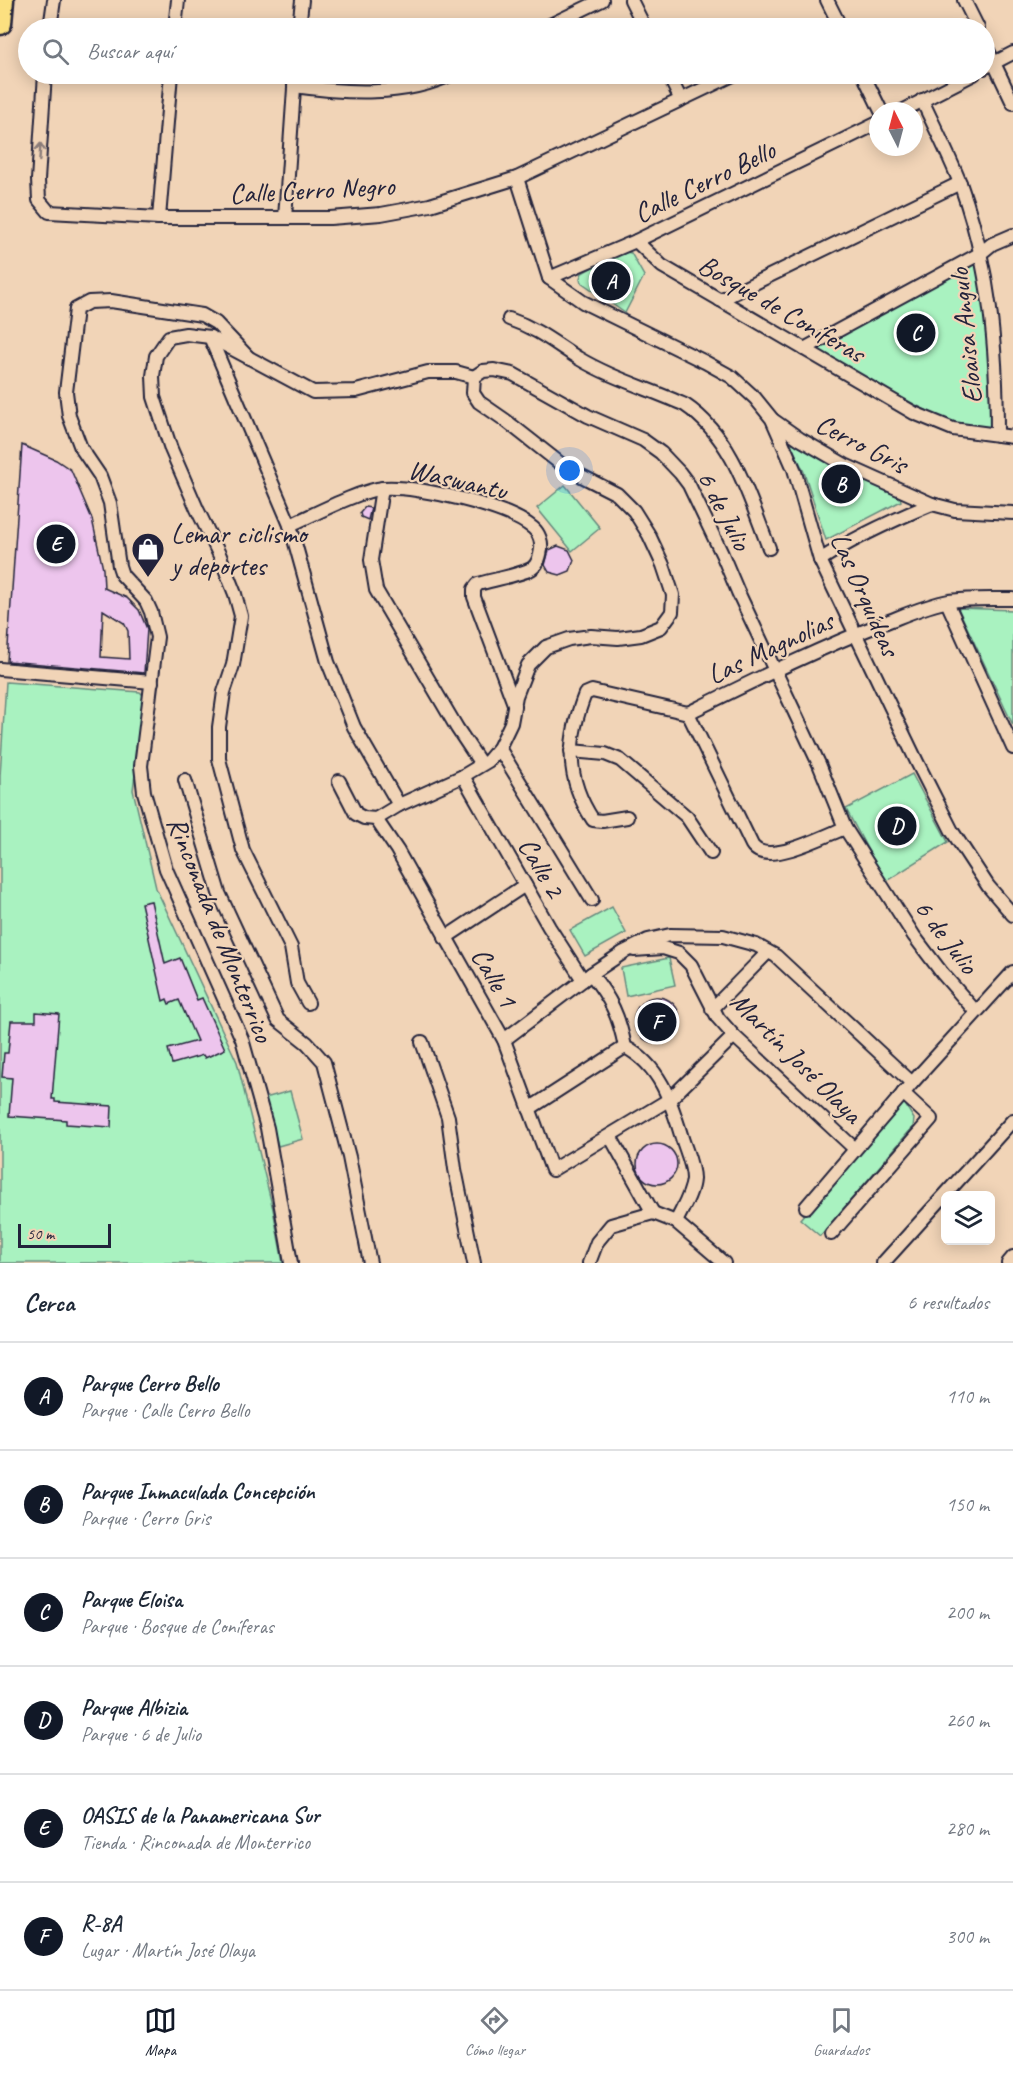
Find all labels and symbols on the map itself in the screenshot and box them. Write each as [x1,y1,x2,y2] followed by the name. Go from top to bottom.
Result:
[869,102,923,156] north arrow
[628,131,783,231] street label: Calle Cerro Bello
[35,142,46,162] one-way arrow
[229,168,397,211] street label: Calle Cerro Negro
[692,247,873,371] street label: Bosque de Coníferas
[592,258,630,304] pin: A
[941,264,990,405] street label: Eloaisa Angulo
[896,310,936,356] pin: C
[810,406,916,482] street label: Cerro Gris
[405,451,512,508] street label: Waswantu
[555,456,584,485] your location
[822,462,860,506] pin: B
[690,464,760,558] street label: 6 de Julio
[169,516,310,583] place label: Lemar ciclismo y deportes
[36,522,76,566] pin: E
[823,527,909,664] street label: Las Orquídeas
[130,531,166,578] shop icon: Lemar ciclismo y deportes
[702,602,841,692] street label: Las Magnolias
[878,804,916,848] pin: D
[159,811,282,1049] street label: Rinconada de Monterrico
[511,831,574,906] street label: Calle 2
[907,892,987,982] street label: 6 de Julio
[464,941,526,1015] street label: Calle 1
[723,984,871,1132] street label: Martín José Olaya
[638,1000,676,1044] pin: F
[18,1221,111,1248] scale bar

